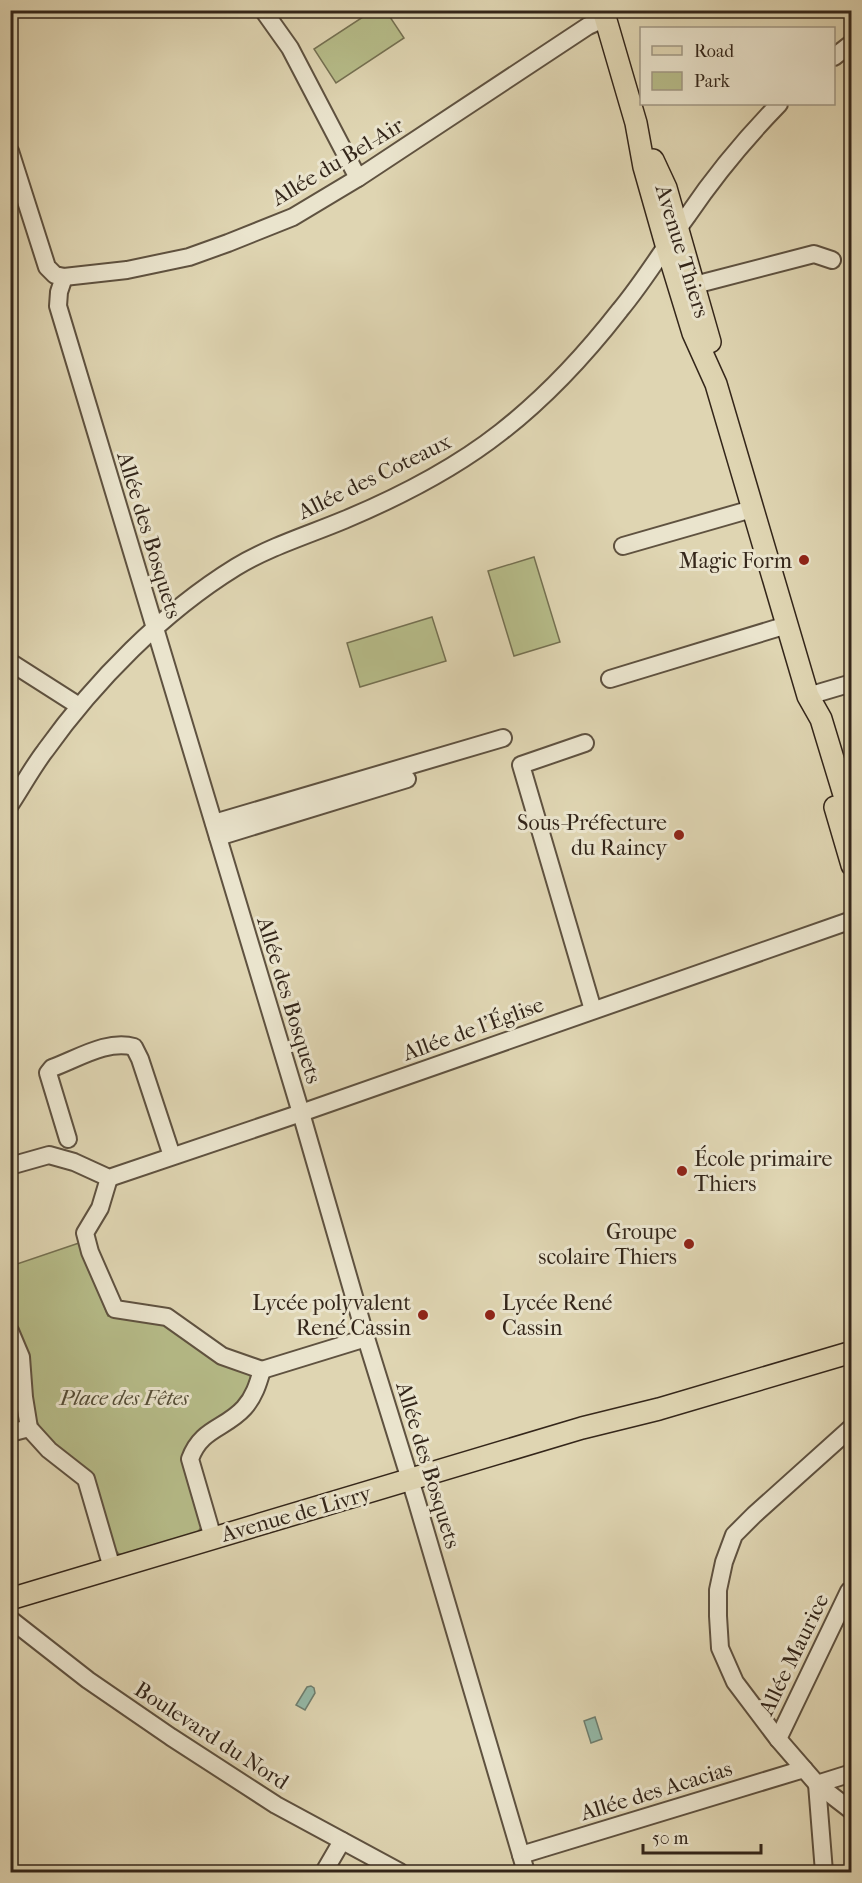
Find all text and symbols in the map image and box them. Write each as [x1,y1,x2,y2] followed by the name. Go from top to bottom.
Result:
[640,27,835,105] legend
[694,41,734,62] text: Road
[694,71,731,92] text: Park
[266,112,409,212] street label: Allée du Bel-Air
[649,181,715,321] street label: Avenue Thiers
[293,428,456,526] street label: Allée des Coteaux
[111,448,187,622] street label: Allée des Bosquets
[679,548,793,574] place label: Magic Form
[797,553,811,567] marker: Magic Form
[517,810,668,861] place label: Sous-Préfecture du Raincy
[672,828,686,842] marker: Sous-Préfecture du Raincy
[251,913,327,1087] street label: Allée des Bosquets
[398,990,547,1067] street label: Allée de l'Église
[694,1145,832,1197] place label: École primaire Thiers
[675,1164,689,1178] marker: École primaire Thiers
[538,1219,677,1270] place label: Groupe scolaire Thiers
[682,1237,696,1251] marker: Groupe scolaire Thiers
[252,1290,411,1341] place label: Lycée polyvalent René Cassin
[502,1290,613,1341] place label: Lycée René Cassin
[416,1308,430,1322] marker: Lycée polyvalent René Cassin
[483,1308,497,1322] marker: Lycée René Cassin
[390,1378,466,1552] street label: Allée des Bosquets
[59,1385,190,1411] park label: Place des Fêtes
[217,1480,375,1548] street label: Avenue de Livry
[753,1589,835,1720] street label: Allée Maurice
[130,1676,294,1796] street label: Boulevard du Nord
[576,1756,735,1827] street label: Allée des Acacias
[643,1817,762,1855] scale bar
[652,1828,689,1849] text: 50 m

